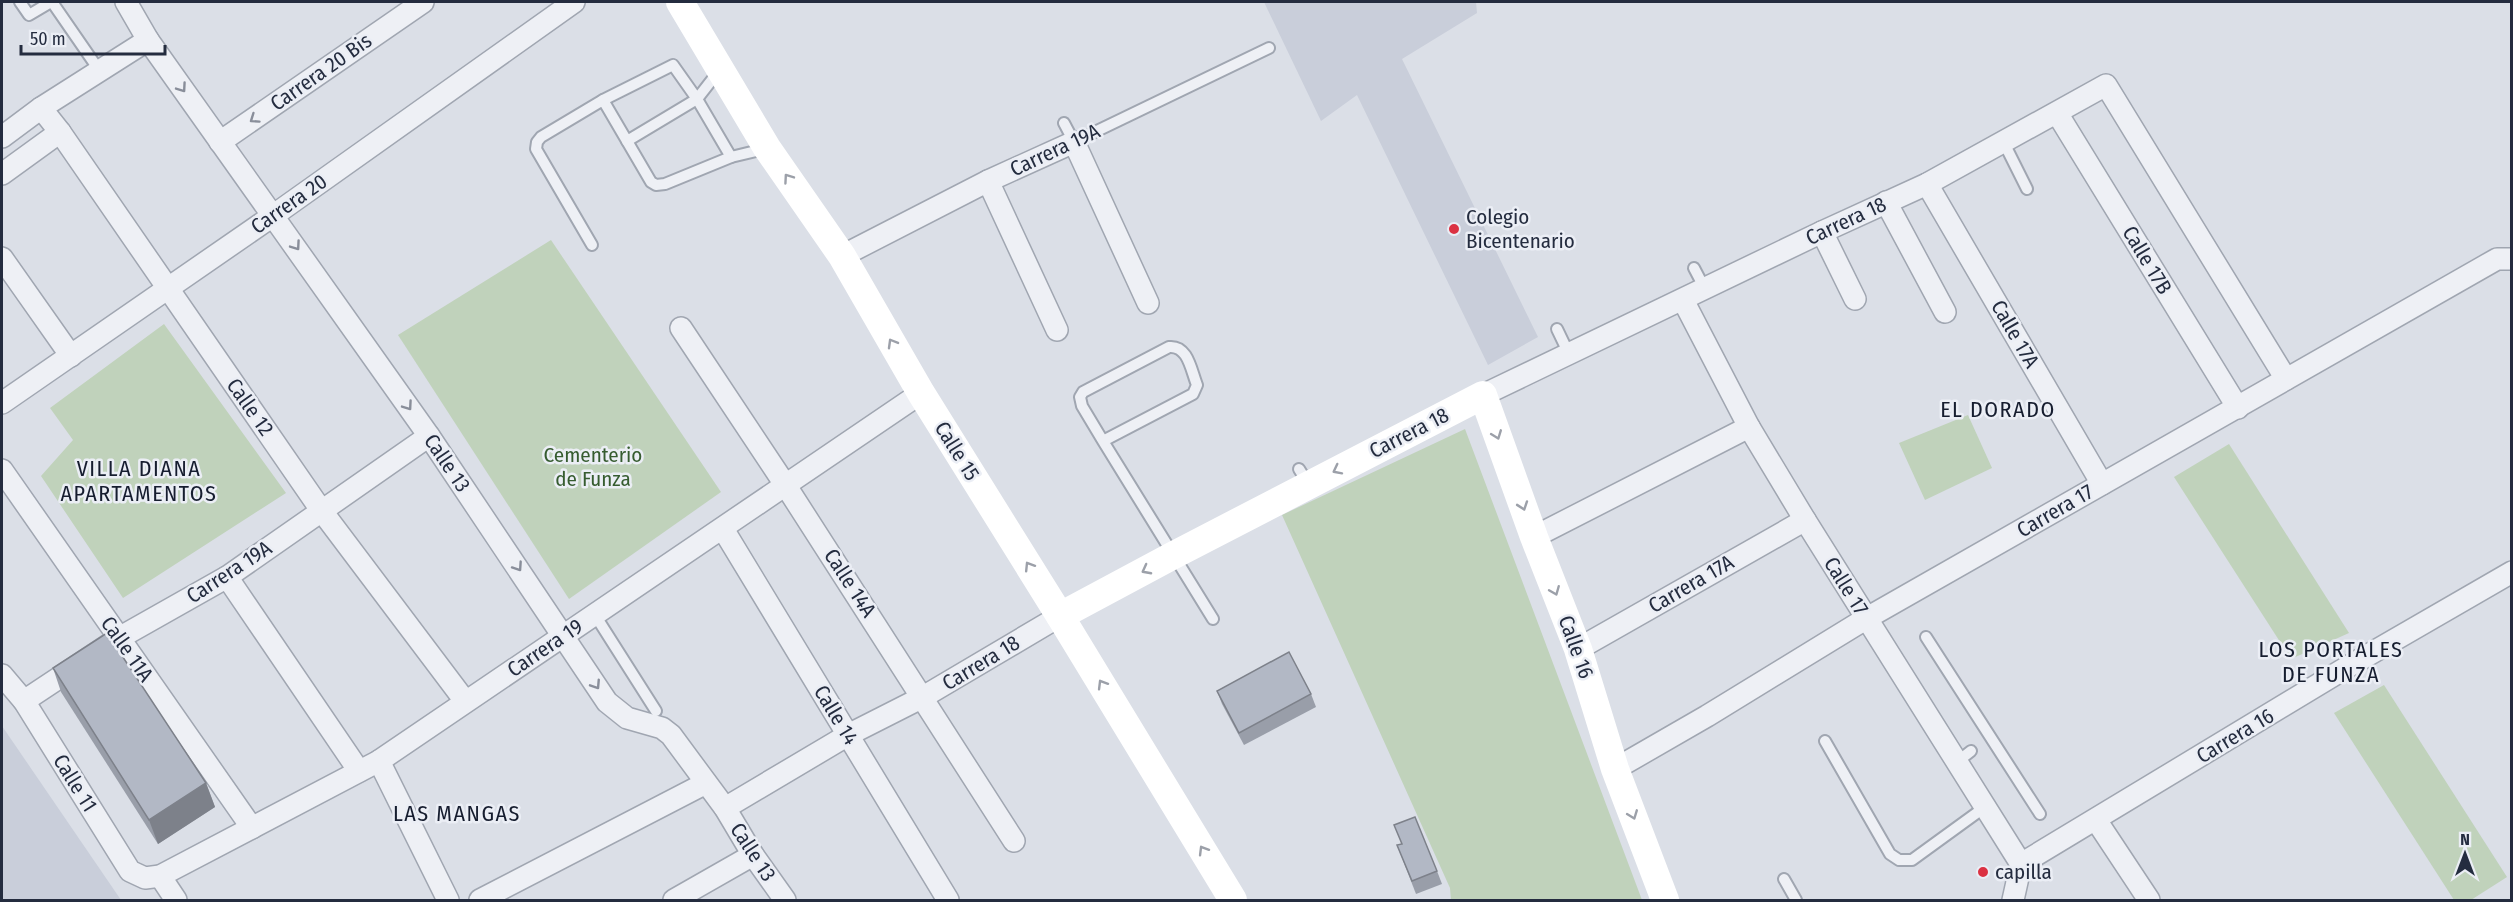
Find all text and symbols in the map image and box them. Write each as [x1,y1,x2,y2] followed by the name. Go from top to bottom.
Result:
[21,18,165,56] scale bar
[265,27,377,116] street label: Carrera 20 Bis
[30,28,66,50] text: 50 m
[175,81,186,92] one-way arrow
[249,112,260,123] one-way arrow
[1006,118,1104,182] street label: Carrera 19A
[246,168,332,240] street label: Carrera 20
[784,174,795,185] one-way arrow
[1802,191,1890,251] street label: Carrera 18
[1466,204,1575,254] place label: Colegio Bicentenario
[2117,221,2177,299] street label: Calle 17B
[1447,222,1461,236] marker: Colegio Bicentenario
[289,240,300,251] one-way arrow
[1985,295,2045,373] street label: Calle 17A
[888,339,899,349] one-way arrow
[221,373,279,441] street label: Calle 12
[1940,396,2056,423] district label: EL DORADO
[401,399,412,410] one-way arrow
[1365,402,1453,464] street label: Carrera 18
[929,417,985,485] street label: Calle 15
[418,429,476,497] street label: Calle 13
[1490,429,1503,440] one-way arrow
[544,442,642,492] park label: Cementerio de Funza
[61,455,218,507] district label: VILLA DIANA APARTAMENTOS
[1333,463,1344,474] one-way arrow
[2012,479,2098,543] street label: Carrera 17
[1516,500,1528,511] one-way arrow
[182,535,276,609] street label: Carrera 19A
[818,544,882,622] street label: Calle 14A
[1644,549,1738,619] street label: Carrera 17A
[1818,552,1874,620] street label: Calle 17
[510,561,522,571] one-way arrow
[1026,562,1037,573] one-way arrow
[1141,563,1152,574] one-way arrow
[1548,585,1560,596] one-way arrow
[95,611,159,687] street label: Calle 11A
[1553,612,1599,682] street label: Calle 16
[502,613,588,683] street label: Carrera 19
[938,630,1024,696] street label: Carrera 18
[2259,636,2403,688] district label: LOS PORTALES DE FUNZA
[589,678,600,689] one-way arrow
[808,680,864,750] street label: Calle 14
[1097,680,1109,690] one-way arrow
[2192,703,2278,769] street label: Carrera 16
[47,749,103,817] street label: Calle 11
[393,800,521,827] district label: LAS MANGAS
[1626,809,1638,820] one-way arrow
[725,818,781,886] street label: Calle 13
[2435,824,2495,884] north arrow
[2460,830,2470,849] text: N
[1198,846,1210,856] one-way arrow
[1995,859,2052,885] place label: capilla
[1976,865,1990,879] marker: capilla

